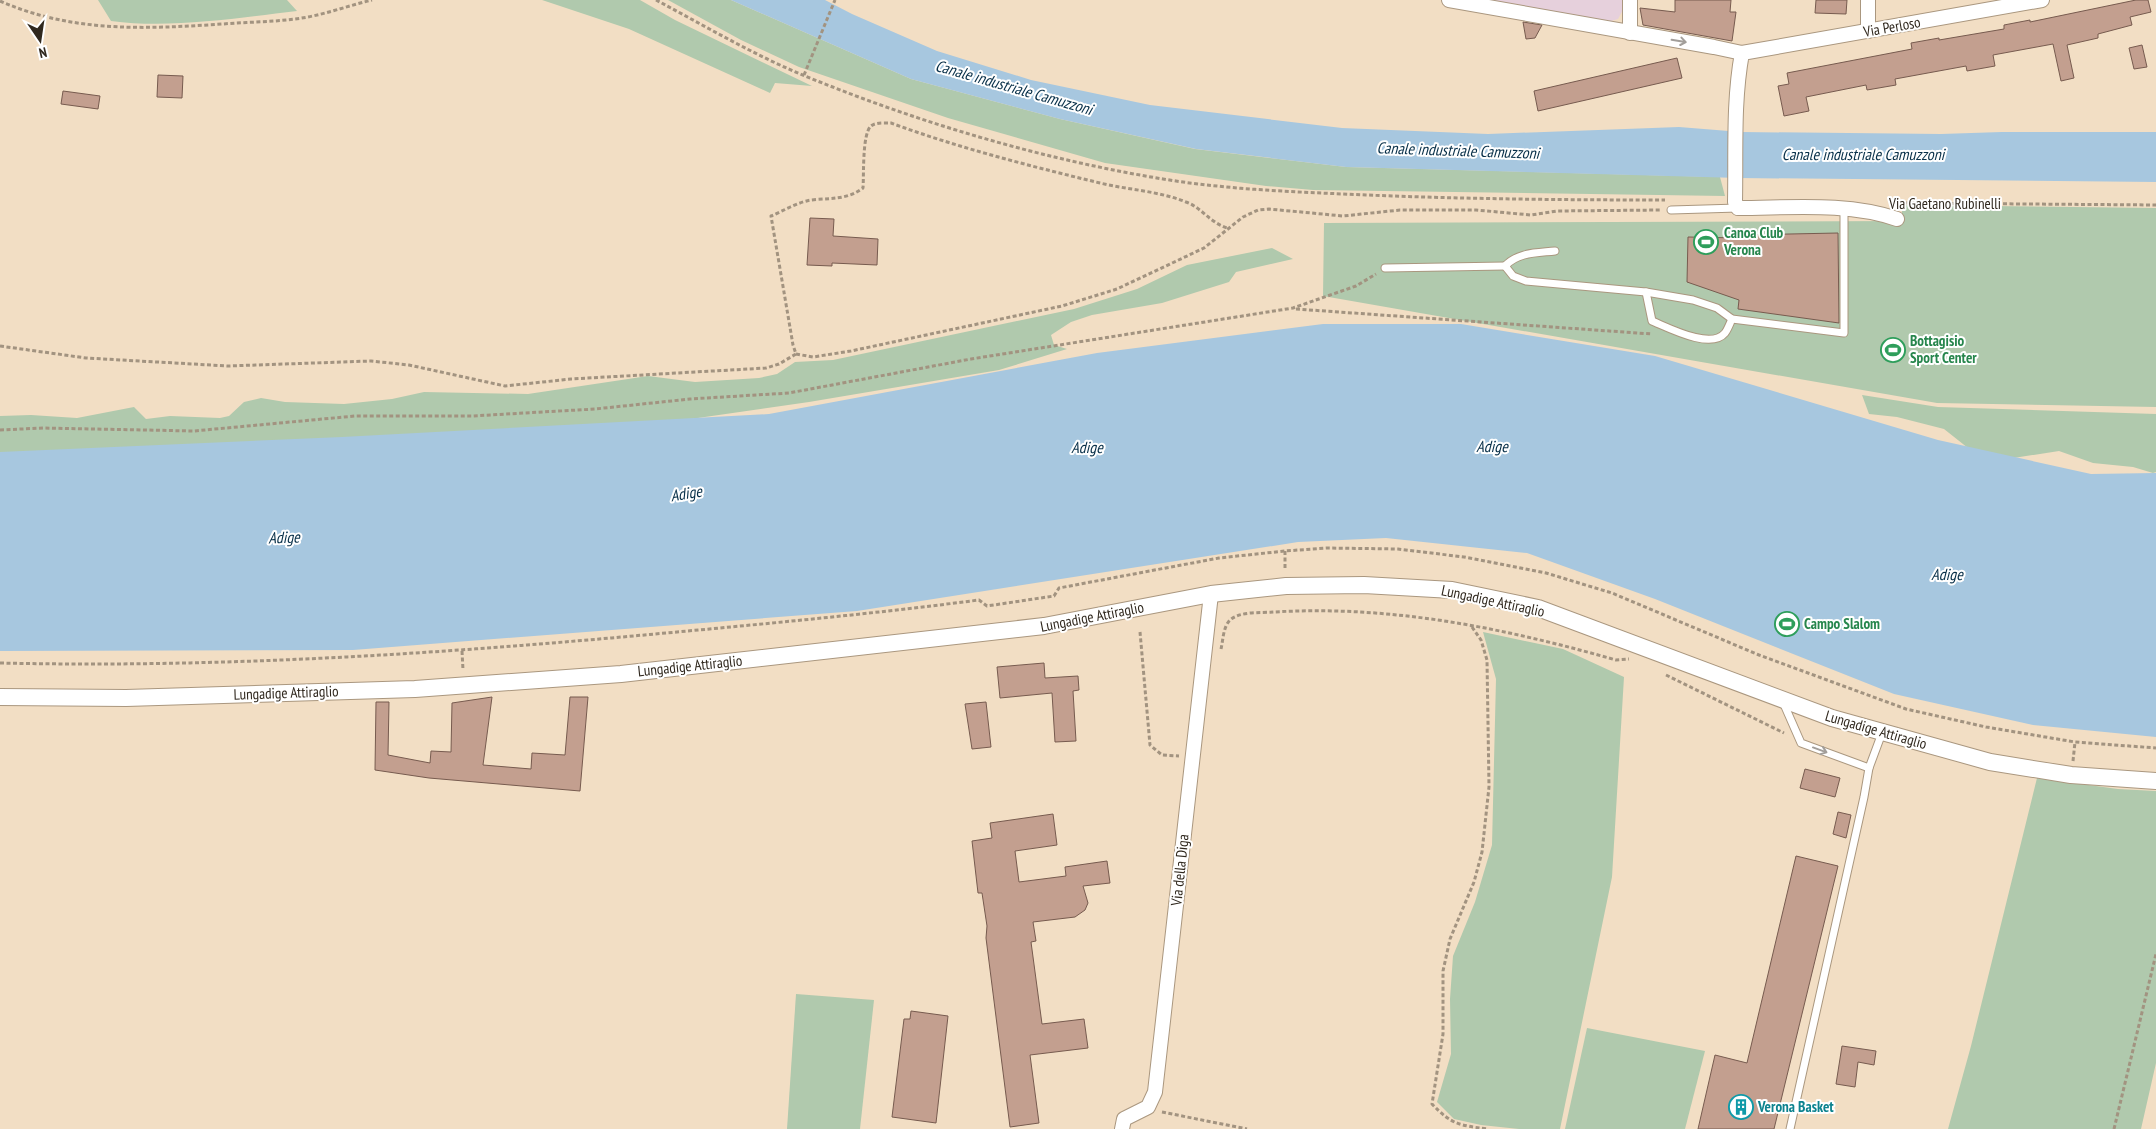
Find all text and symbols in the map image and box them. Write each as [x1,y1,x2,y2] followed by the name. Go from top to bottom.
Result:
[1861,12,1922,41] street label: Via Perloso
[15,15,65,65] north arrow
[1670,36,1686,46] one-way arrow
[37,43,49,62] text: N
[933,55,1097,120] water label: Canale industriale Camuzzoni
[1376,137,1542,163] water label: Canale industriale Camuzzoni
[1782,144,1947,164] water label: Canale industriale Camuzzoni
[1888,194,2001,213] street label: Via Gaetano Rubinelli
[1723,223,1784,259] place label: Canoa Club Verona
[1693,229,1719,255] sports icon: Canoa Club Verona
[1910,331,1977,367] place label: Bottagisio Sport Center
[1880,337,1906,363] sports icon: Bottagisio Sport Center
[1476,436,1509,456] water label: Adige
[1071,437,1104,457] water label: Adige
[669,480,704,505] water label: Adige
[268,526,301,548] water label: Adige
[1931,564,1964,584] water label: Adige
[1440,580,1546,621] street label: Lungadige Attiraglio
[1039,597,1145,636] street label: Lungadige Attiraglio
[1774,611,1800,637] sports icon: Campo Slalom
[1804,614,1880,633] place label: Campo Slalom
[637,651,743,680] street label: Lungadige Attiraglio
[233,681,339,704] street label: Lungadige Attiraglio
[1823,706,1929,753] street label: Lungadige Attiraglio
[1812,746,1827,755] one-way arrow
[1166,833,1193,908] street label: Via della Diga
[1728,1094,1754,1120] building icon: Verona Basket
[1757,1097,1834,1116] place label: Verona Basket

